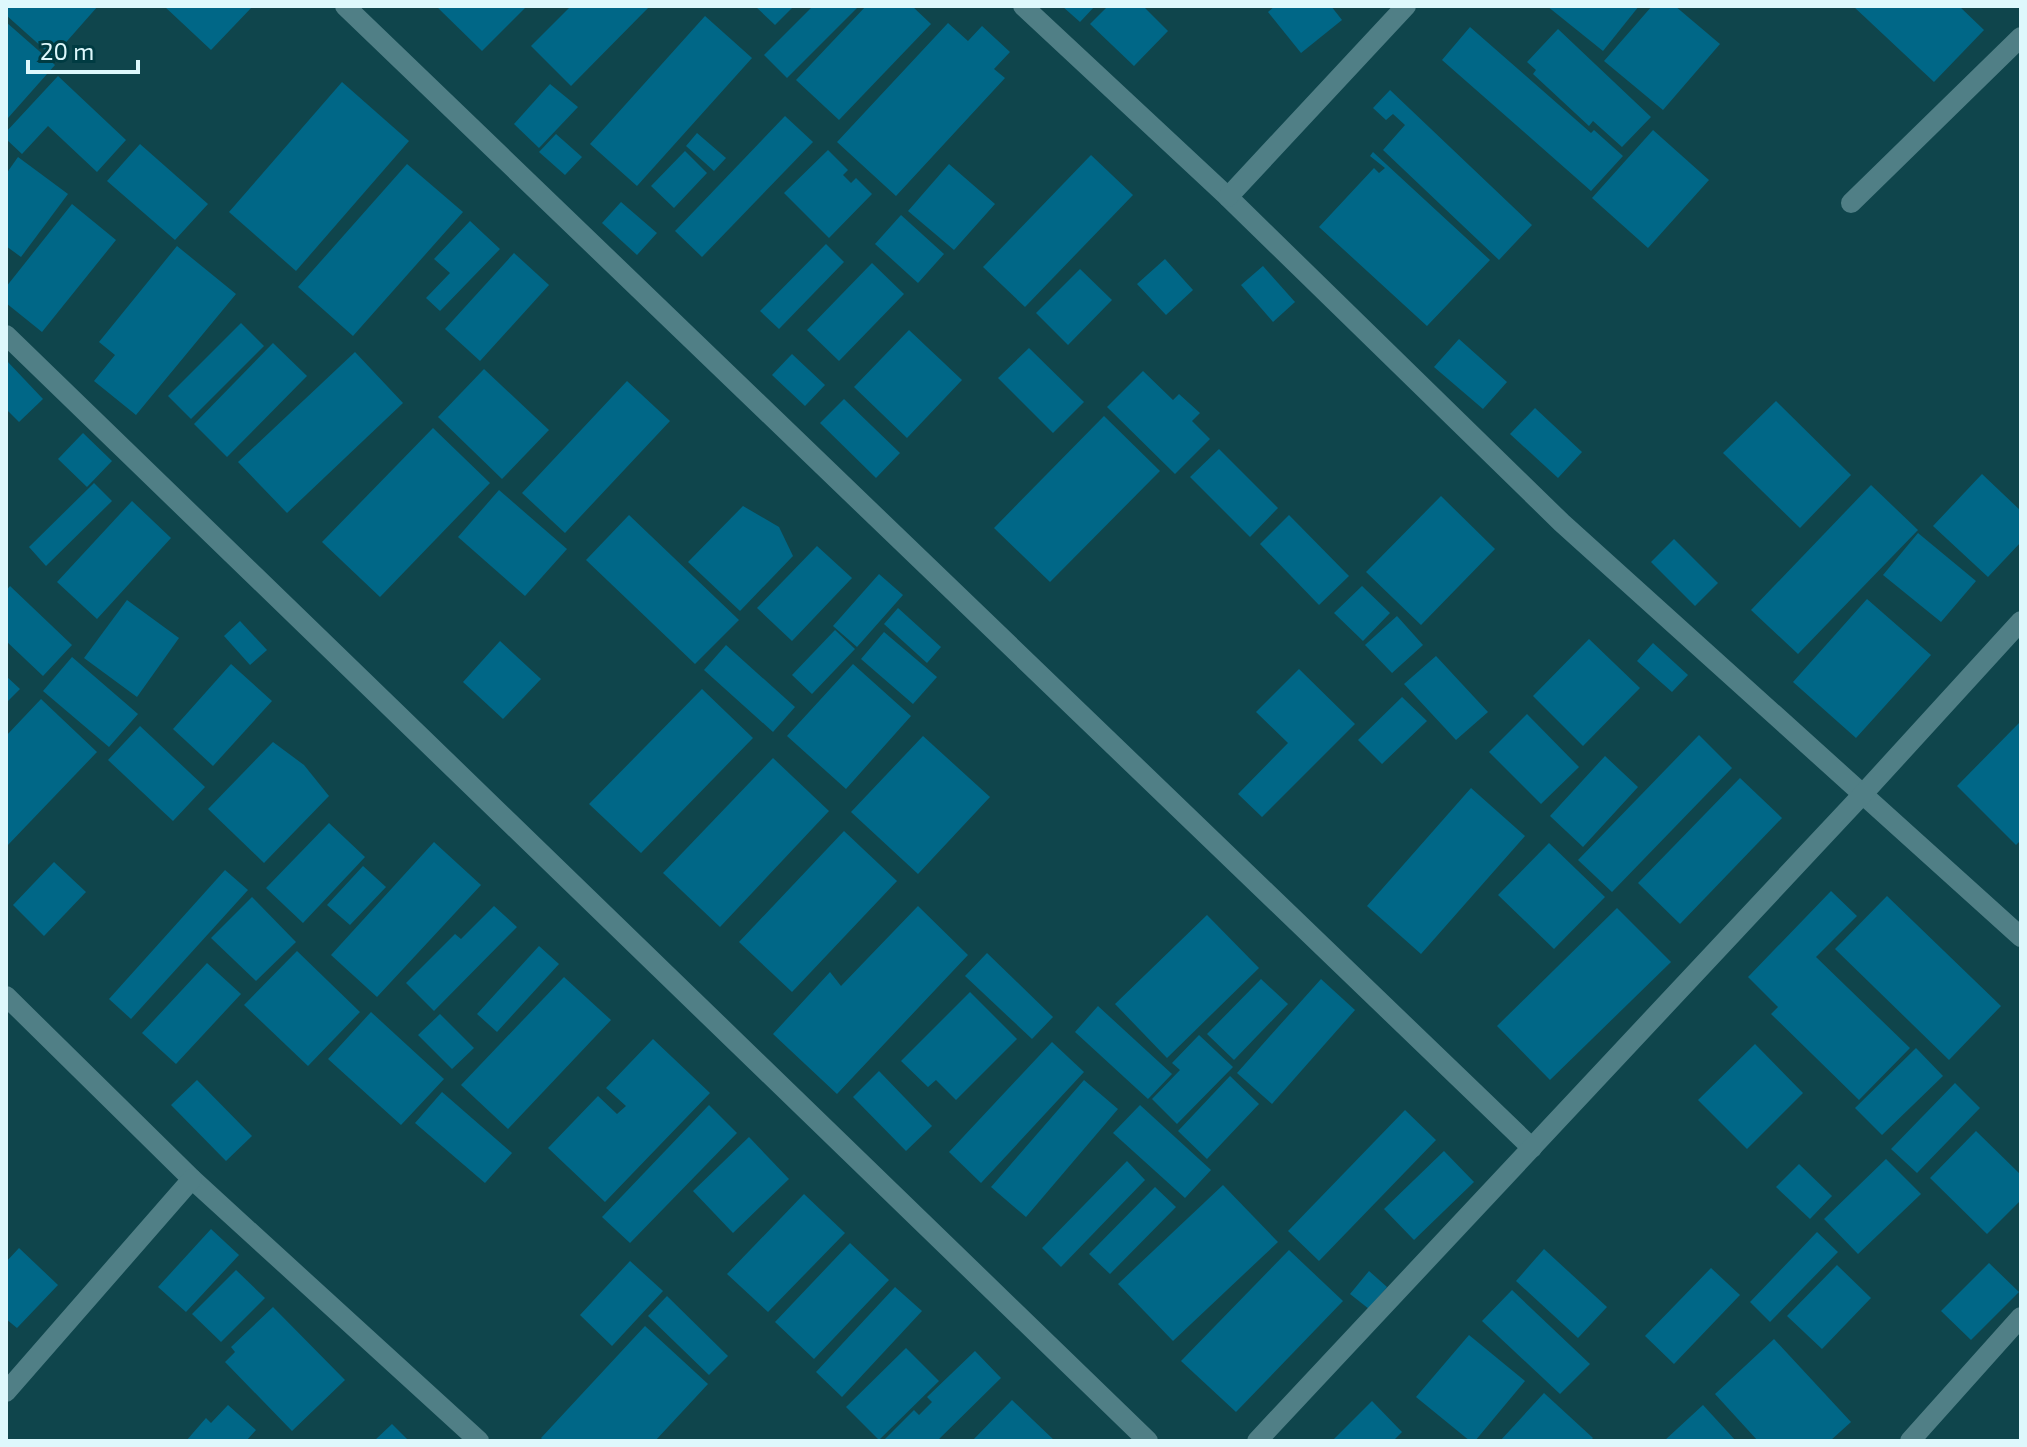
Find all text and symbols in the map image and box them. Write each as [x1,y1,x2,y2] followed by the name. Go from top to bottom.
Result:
[28,24,138,74] scale bar
[40,36,94,65] text: 20 m

